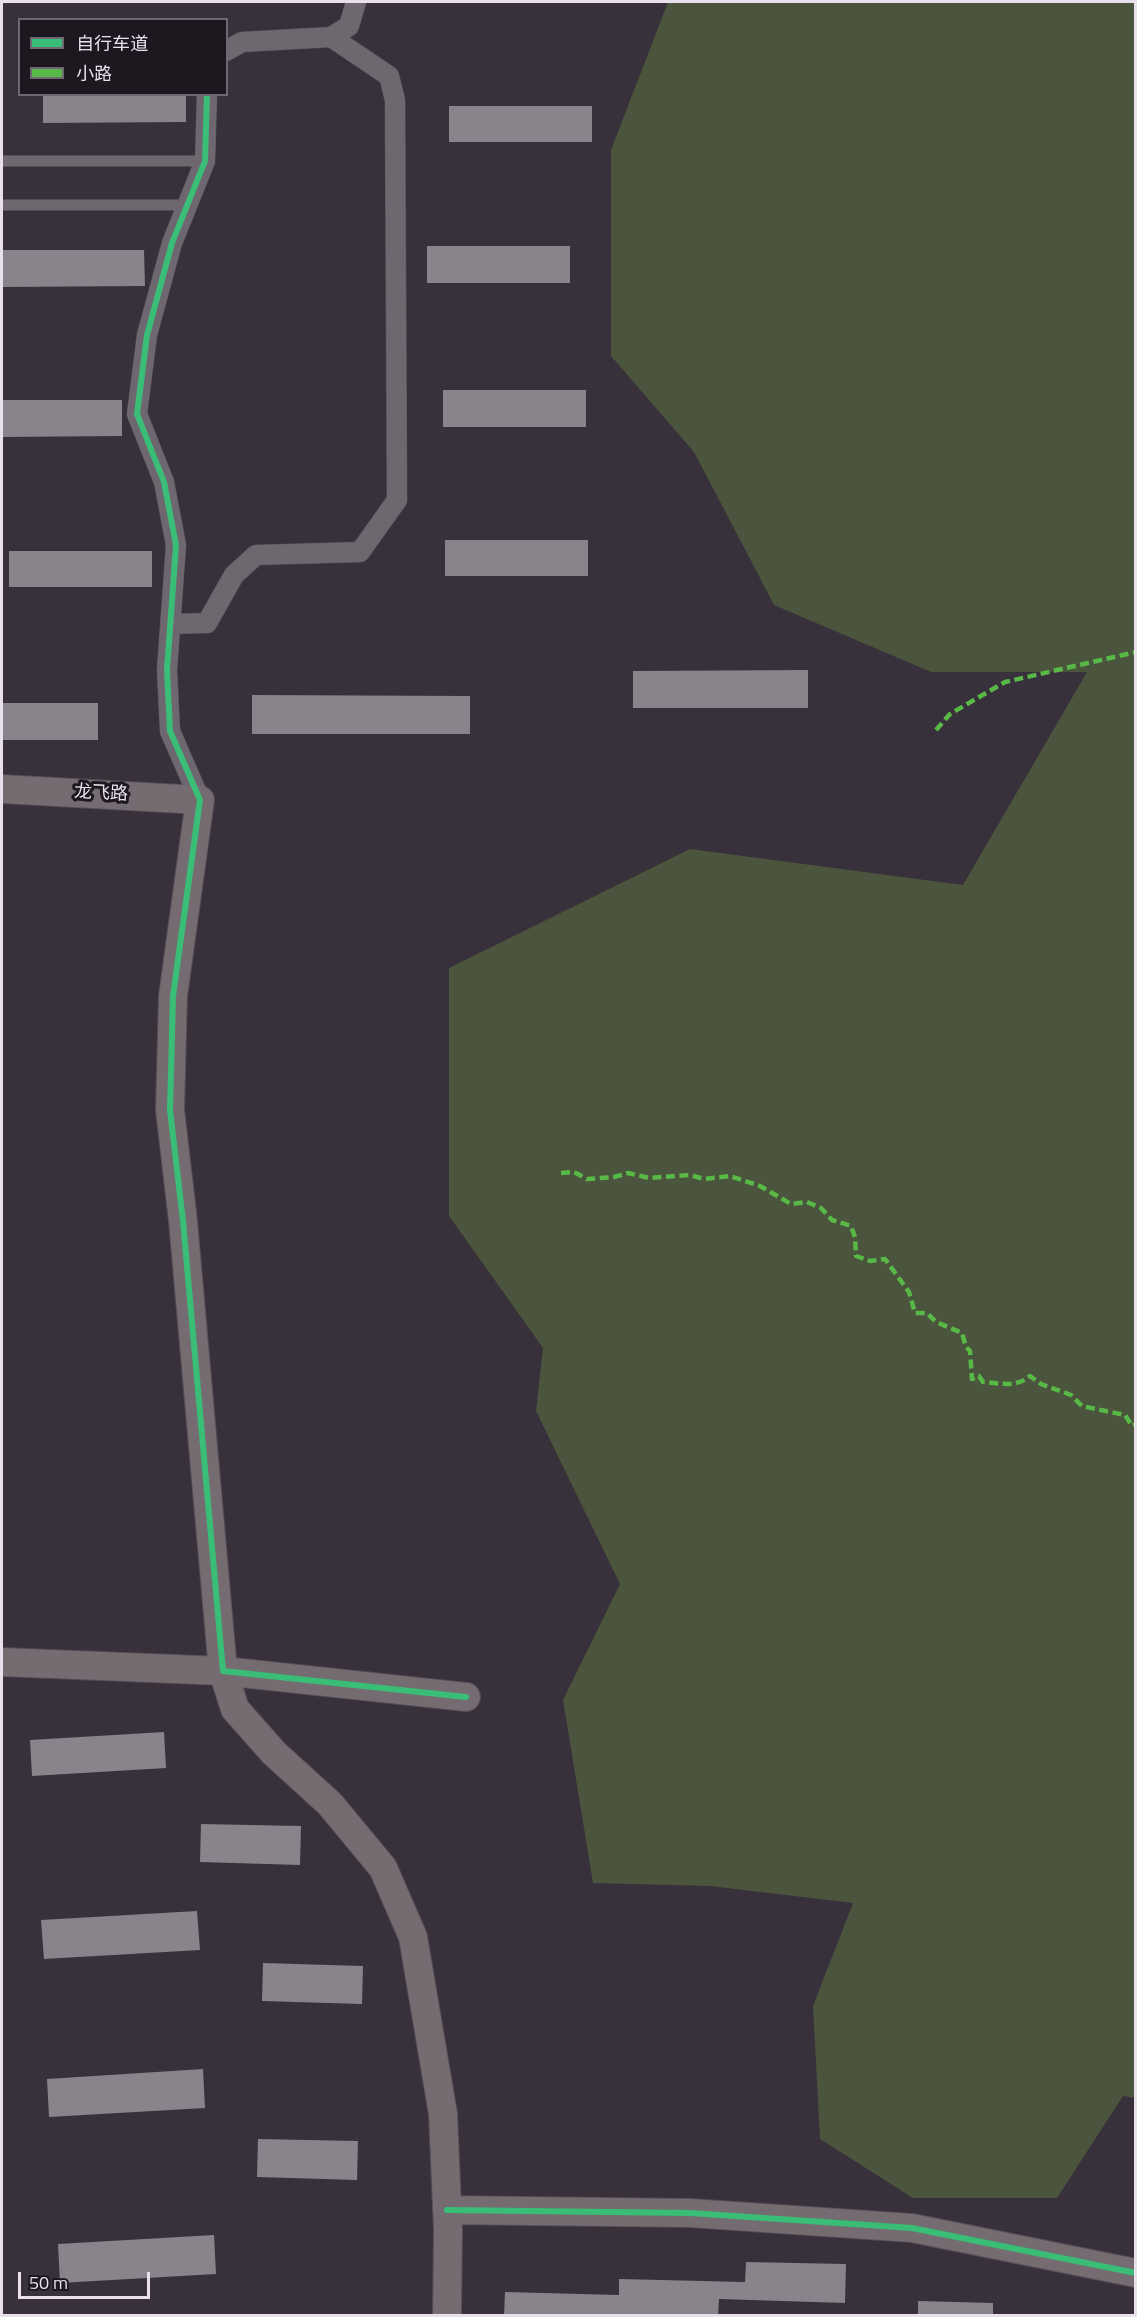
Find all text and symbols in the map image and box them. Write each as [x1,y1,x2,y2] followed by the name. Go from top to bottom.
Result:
[18,18,228,96] legend
[76,30,148,57] text: 自行车道
[76,60,112,87] text: 小路
[73,782,129,806] street label: 龙飞路
[21,2260,153,2298] scale bar
[29,2269,68,2296] text: 50 m

